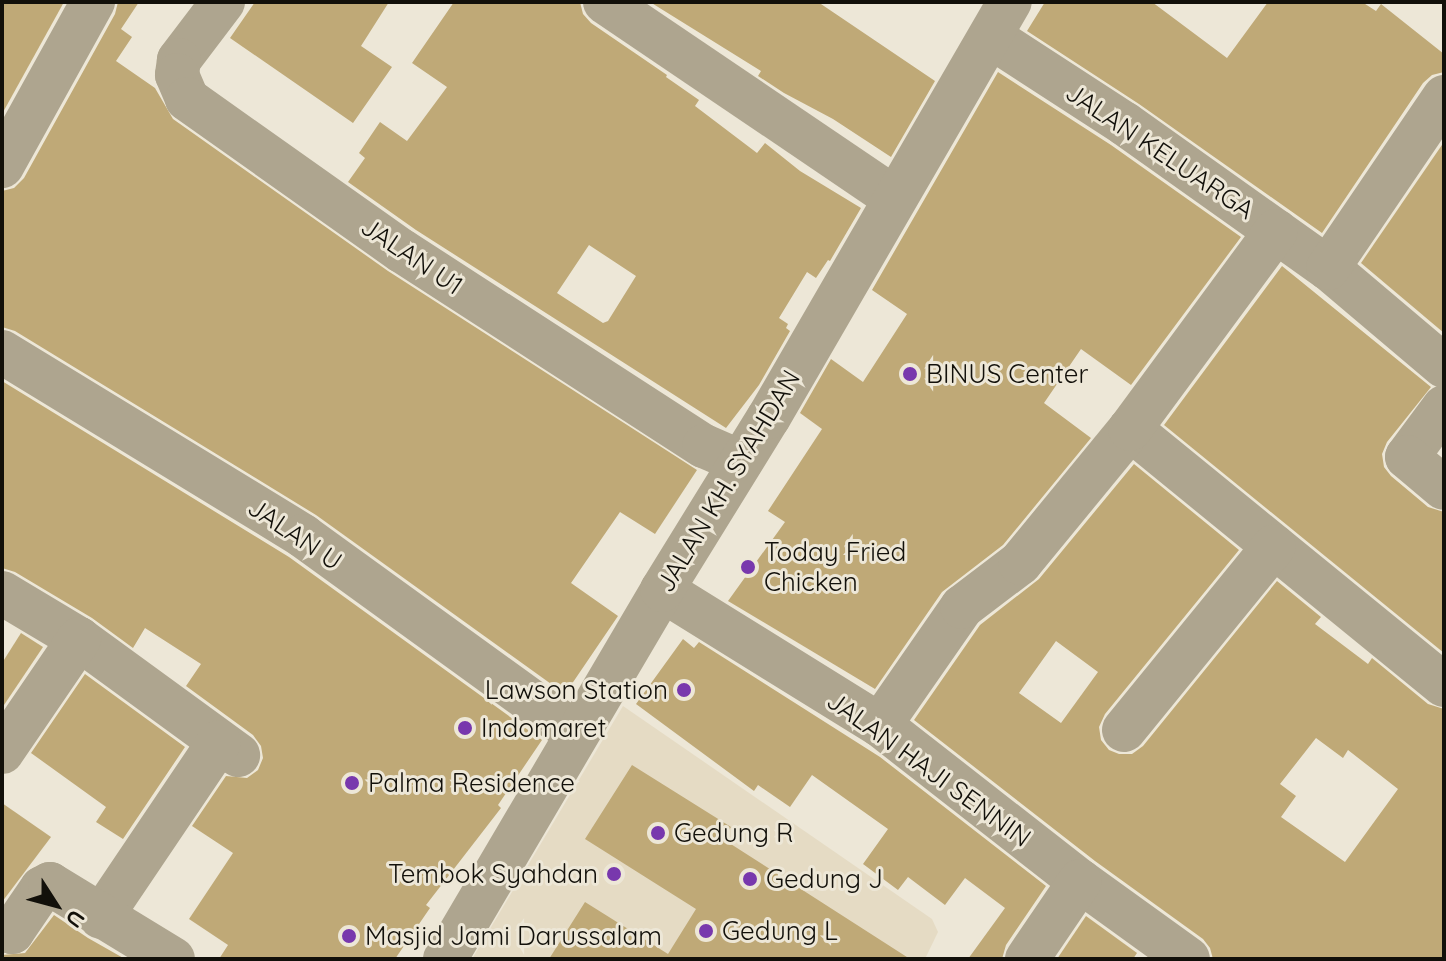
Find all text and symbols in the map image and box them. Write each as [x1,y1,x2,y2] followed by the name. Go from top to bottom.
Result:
[1060,76,1260,226] street label: JALAN KELUARGA
[355,211,469,301] street label: JALAN U1
[926,358,1088,390] place label: BINUS Center
[649,364,807,598] street label: JALAN KH. SYAHDAN
[901,365,919,383] marker: BINUS Center
[242,491,348,577] street label: JALAN U
[764,536,906,598] place label: Today Fried Chicken
[739,558,757,576] marker: Today Fried Chicken
[485,674,668,706] place label: Lawson Station
[675,681,693,699] marker: Lawson Station
[821,684,1037,854] street label: JALAN HAJI SENNIN
[481,712,606,744] place label: Indomaret
[456,719,474,737] marker: Indomaret
[368,767,575,799] place label: Palma Residence
[343,774,361,792] marker: Palma Residence
[674,817,793,849] place label: Gedung R
[649,824,667,842] marker: Gedung R
[388,858,598,890] place label: Tembok Syahdan
[766,863,883,895] place label: Gedung J
[16,865,96,945] north arrow
[605,865,623,883] marker: Tembok Syahdan
[741,870,759,888] marker: Gedung J
[60,905,91,934] text: U
[722,915,838,947] place label: Gedung L
[365,920,662,952] place label: Masjid Jami Darussalam
[697,922,715,940] marker: Gedung L
[340,927,358,945] marker: Masjid Jami Darussalam

